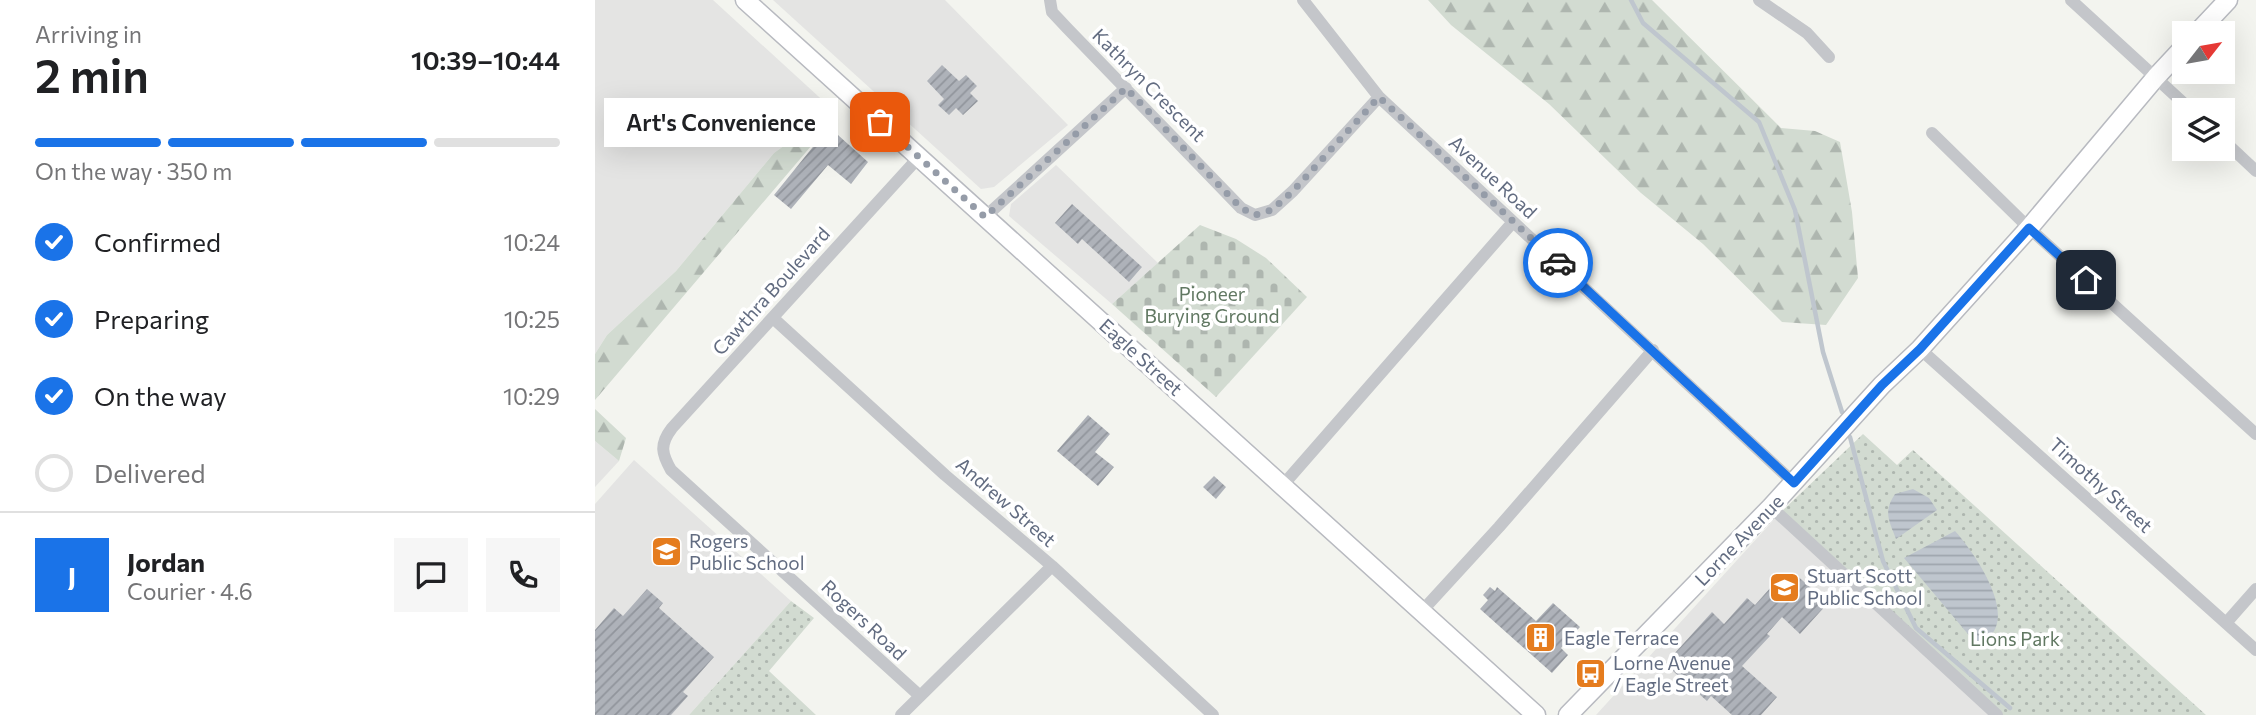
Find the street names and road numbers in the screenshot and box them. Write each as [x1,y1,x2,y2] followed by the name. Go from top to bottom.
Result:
[1088,23,1211,146] street label: Kathryn Crescent
[1445,130,1542,223] street label: Avenue Road
[707,222,834,359] street label: Cawthra Boulevard
[1095,313,1188,400] street label: Eagle Street
[2045,432,2158,537] street label: Timothy Street
[952,452,1061,551] street label: Andrew Street
[1689,489,1788,590] street label: Lorne Avenue
[817,575,911,665] street label: Rogers Road

